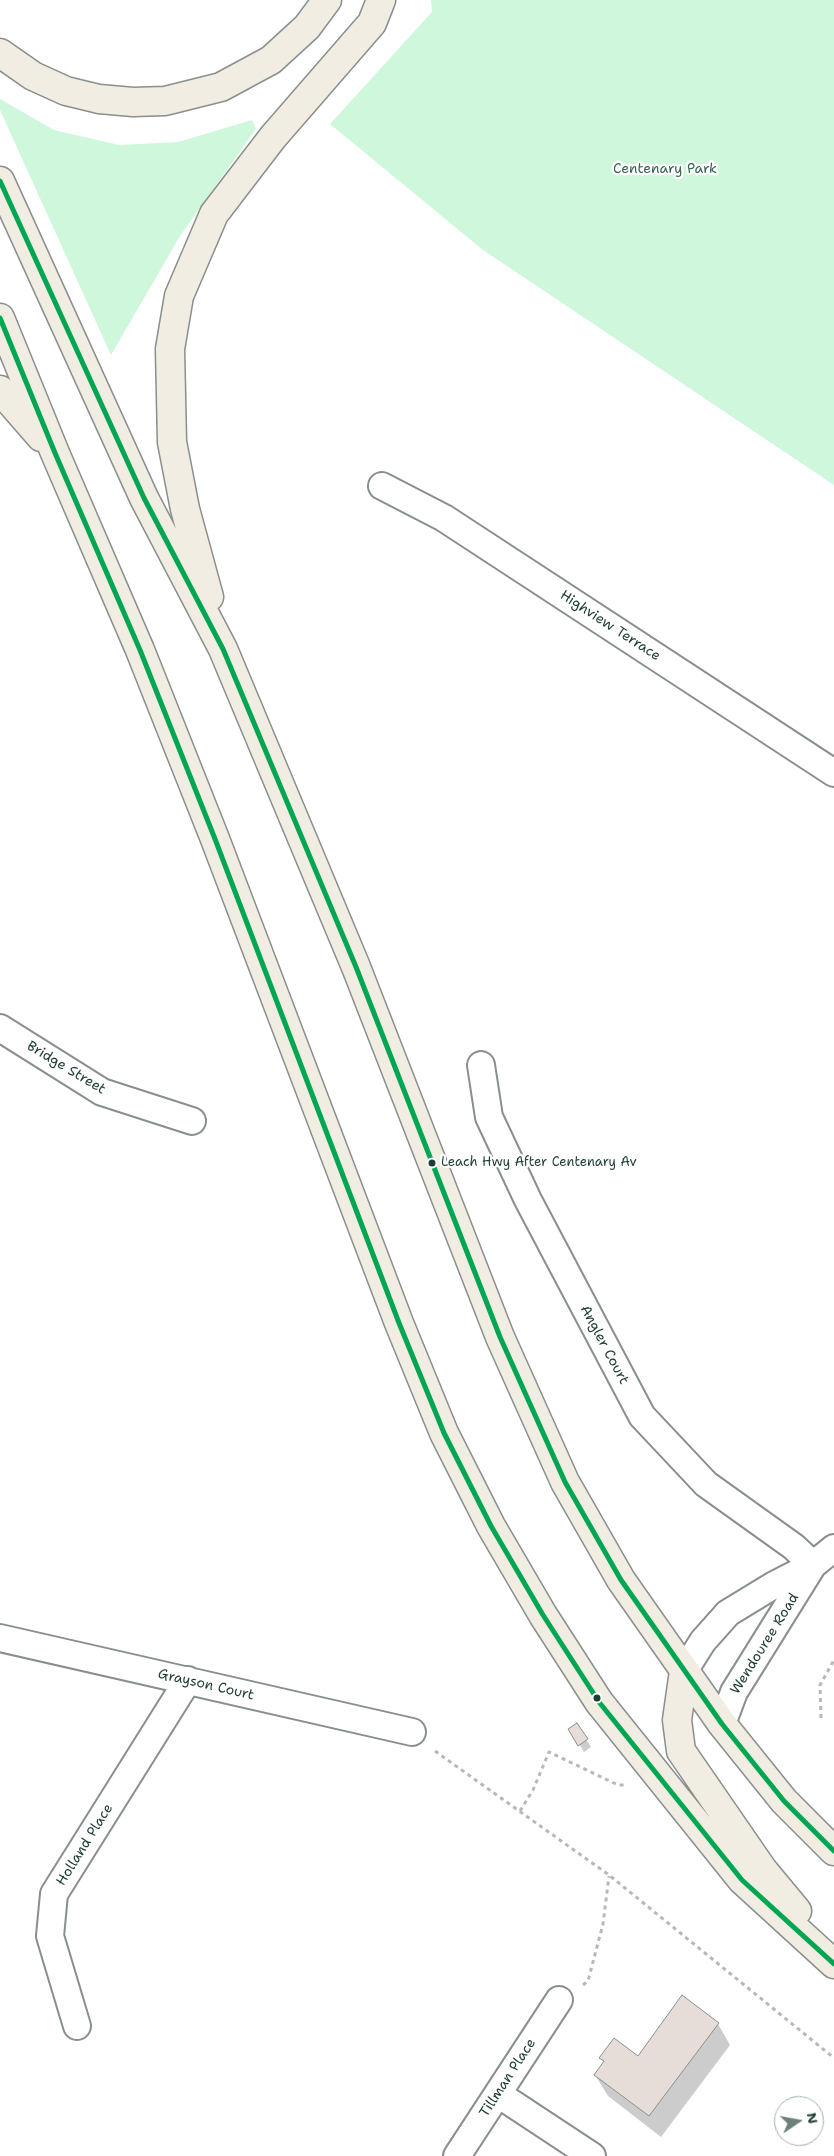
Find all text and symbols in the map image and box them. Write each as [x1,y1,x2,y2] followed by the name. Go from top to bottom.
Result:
[613,161,717,177] park label: Centenary Park
[557,587,663,665] street label: Highview Terrace
[23,1038,109,1098] street label: Bridge Street
[441,1155,637,1171] place label: Leach Hwy After Centenary Av
[427,1158,437,1168] marker: Leach Hwy After Centenary Av
[576,1303,632,1387] street label: Angler Court
[727,1590,803,1698] street label: Wendouree Road
[156,1666,256,1704] street label: Grayson Court
[592,1693,602,1703] unlabelled marker
[53,1801,117,1889] street label: Holland Place
[476,2035,540,2121] street label: Tillman Place
[774,2096,824,2146] north arrow
[803,2111,823,2125] text: N

